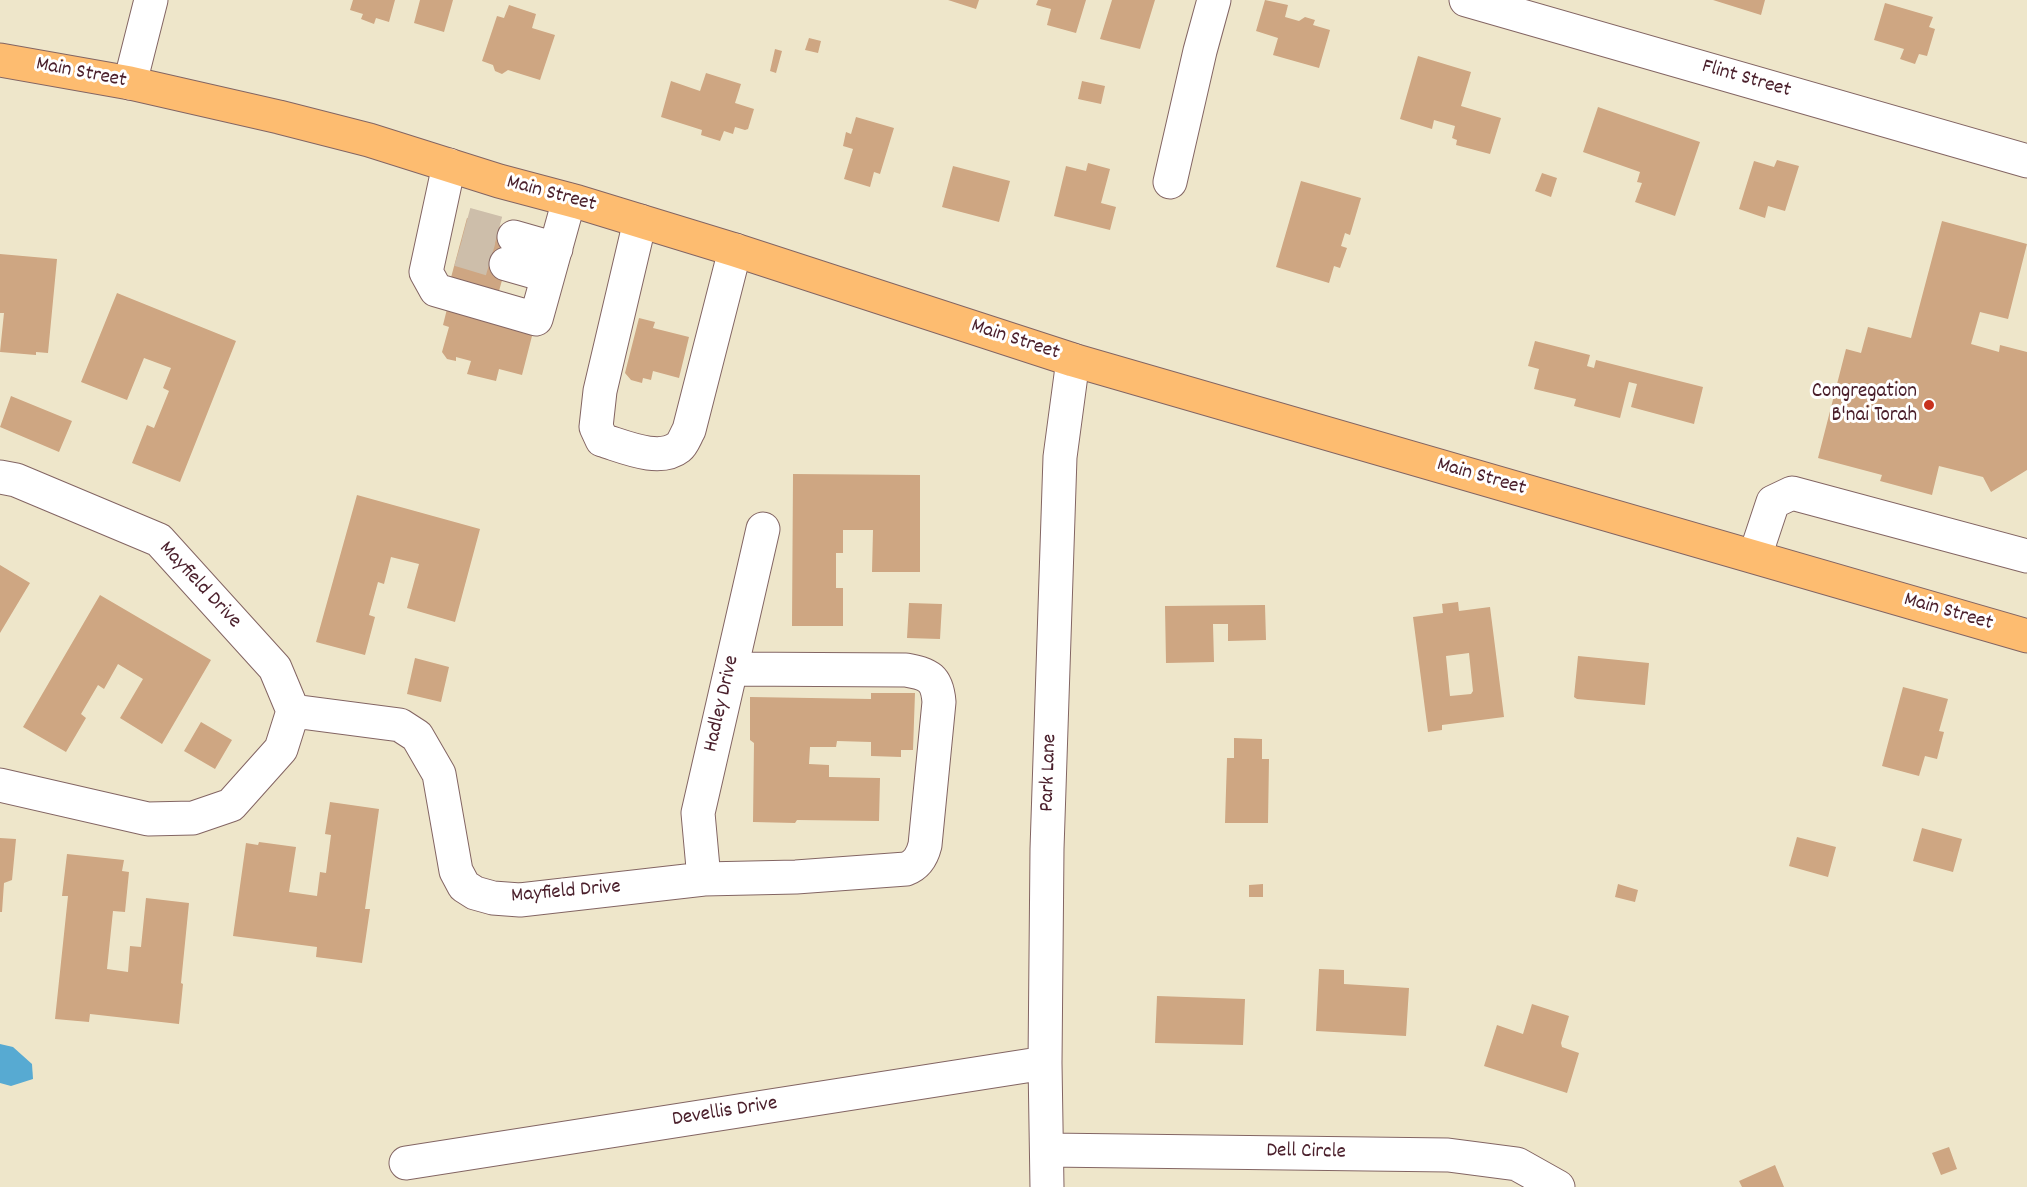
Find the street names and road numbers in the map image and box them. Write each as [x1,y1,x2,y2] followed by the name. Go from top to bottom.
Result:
[34,53,128,95] street label: Main Street
[1699,55,1793,105] street label: Flint Street
[504,171,598,219] street label: Main Street
[968,315,1062,367] street label: Main Street
[1434,453,1528,503] street label: Main Street
[152,537,246,635] street label: Mayfield Drive
[1901,588,1995,638] street label: Main Street
[700,653,746,755] street label: Hadley Drive
[1036,734,1064,812] street label: Park Lane
[510,876,622,910] street label: Mayfield Drive
[671,1092,779,1134] street label: Devellis Drive
[1266,1140,1346,1166] street label: Dell Circle

